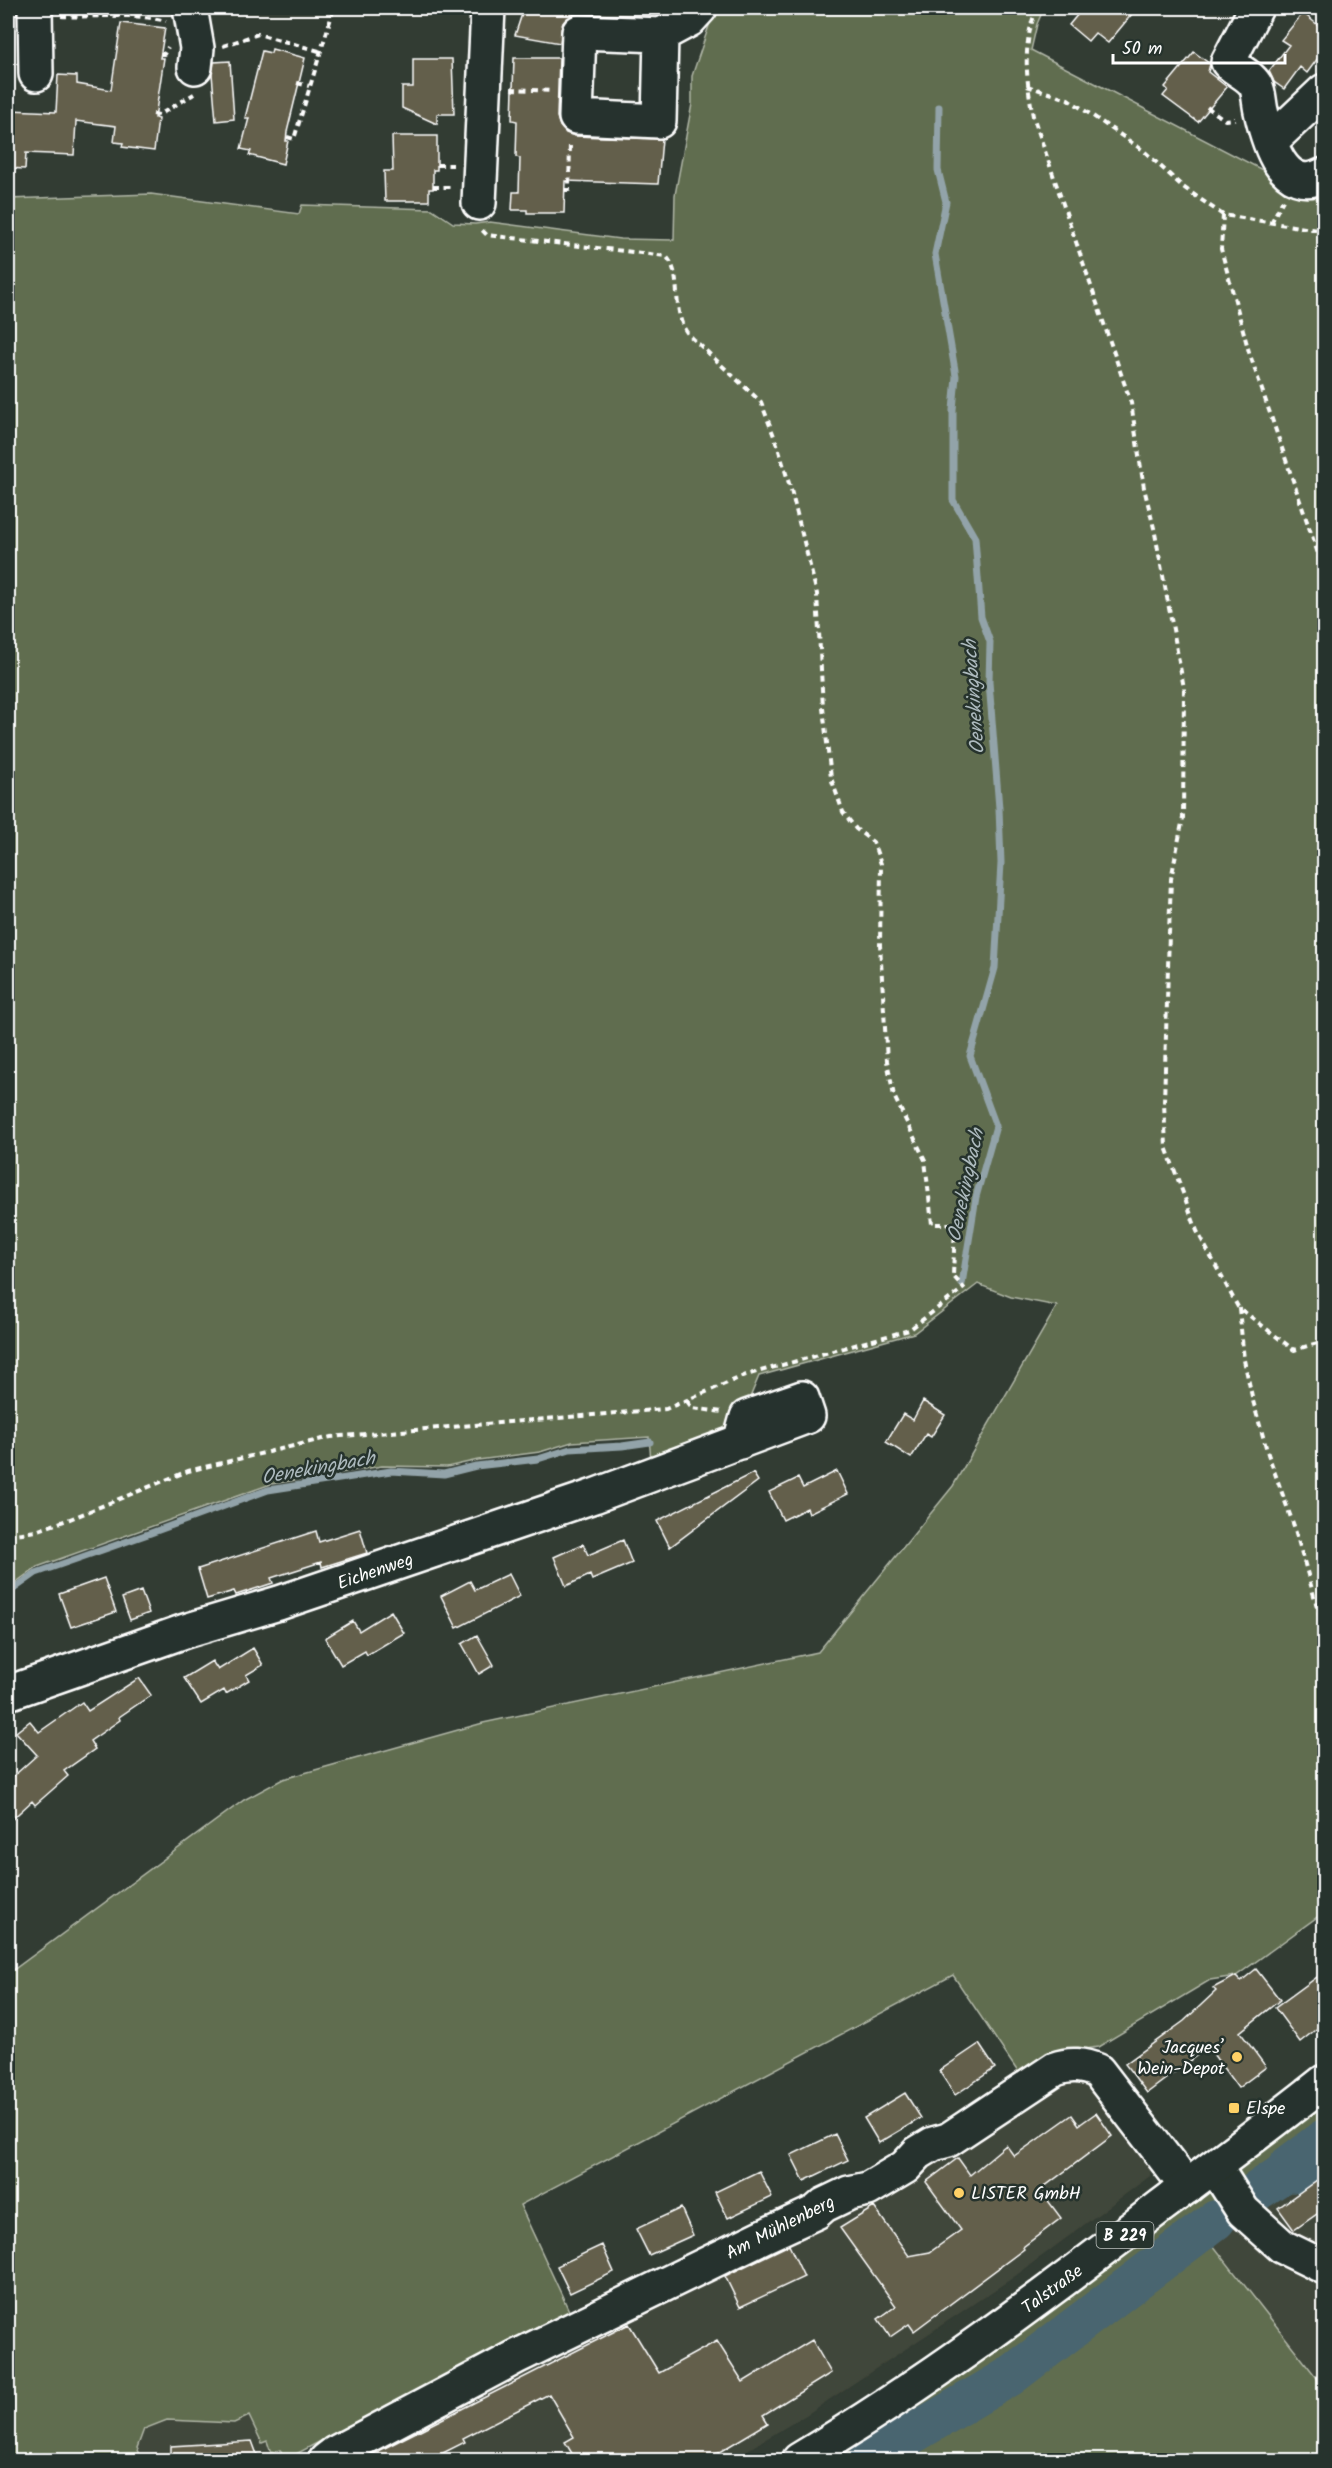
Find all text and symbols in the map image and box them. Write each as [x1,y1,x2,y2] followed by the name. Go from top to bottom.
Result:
[1113,27,1286,65] scale bar
[1122,35,1162,64] text: 50 m
[955,636,995,755] water label: Oenekingbach
[939,1124,995,1245] water label: Oenekingbach
[259,1443,380,1495] water label: Oenekingbach
[333,1546,418,1599] street label: Eichenweg
[1137,2034,1226,2084] place label: Jacques’ Wein-Depot
[1230,2050,1244,2064] marker: Jacques’ Wein-Depot
[1246,2095,1285,2124] place label: Elspe
[1227,2101,1241,2115] marker: Elspe
[971,2180,1081,2209] place label: LISTER GmbH
[952,2186,966,2200] marker: LISTER GmbH
[721,2188,840,2268] street label: Am Mühlenberg
[1096,2222,1154,2248] road number: B 229
[1016,2258,1090,2323] street label: Talstraße

